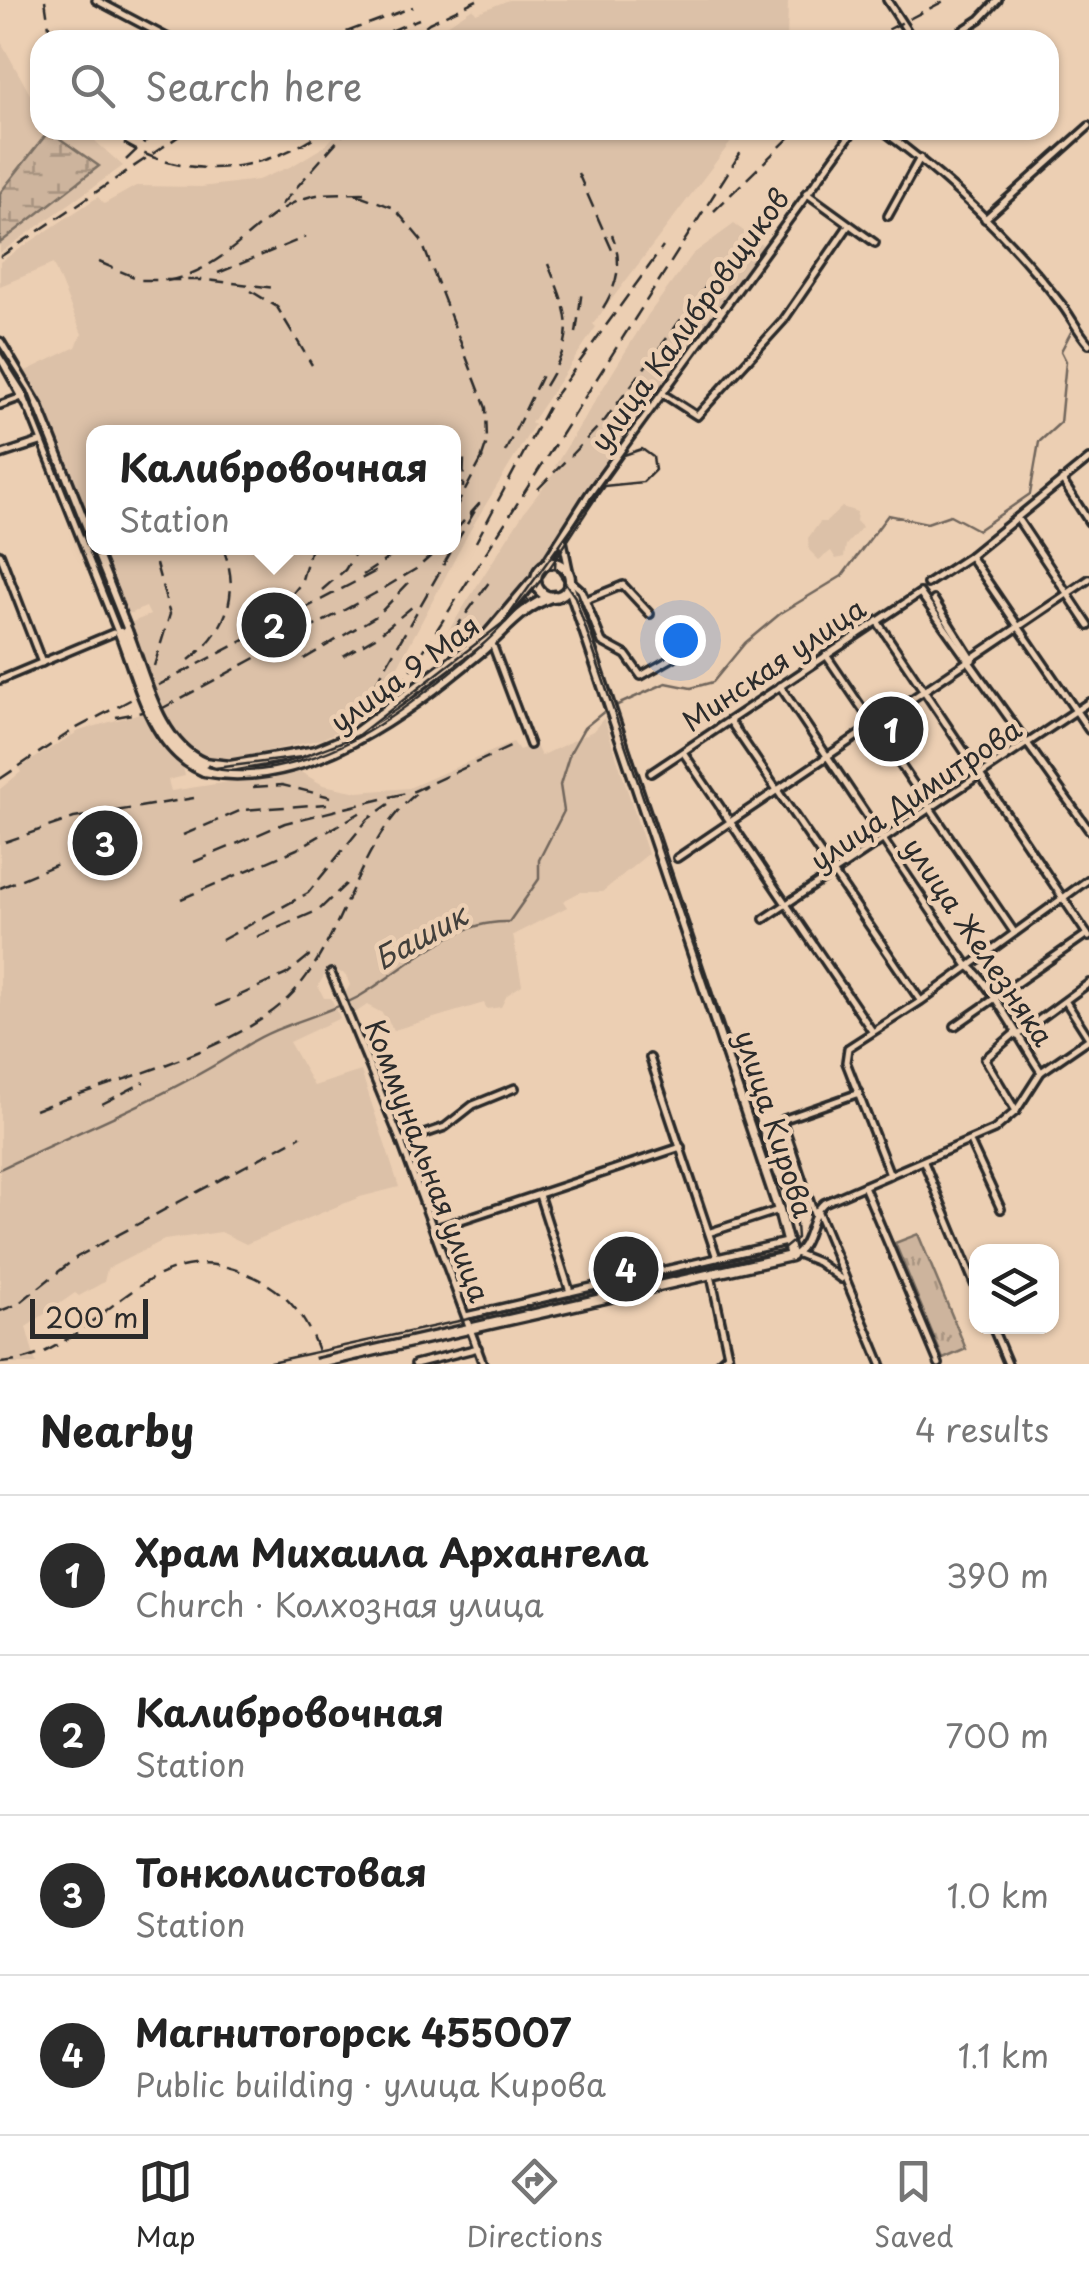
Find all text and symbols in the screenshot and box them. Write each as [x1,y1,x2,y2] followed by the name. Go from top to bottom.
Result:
[30,30,1059,140] search box
[145,57,362,114] text: Search here
[65,58,120,113] icon: search
[578,179,799,460] street label: улица Калибровщиков
[86,425,461,555] popup
[119,438,428,495] text: Калибровочная
[119,495,230,543] text: Station
[673,586,874,741] street label: Минская улица
[242,588,306,662] pin: 2
[320,604,488,742] street label: улица 9 Мая
[655,615,706,666] your location
[858,692,924,766] pin: 1
[801,707,1030,881] street label: улица Димитрова
[72,806,138,880] pin: 3
[893,828,1066,1055] street label: улица Железняка
[365,891,476,980] water label: Башик
[355,1013,502,1308] street label: Коммунальная улица
[725,1024,826,1223] street label: улица Кирова
[594,1232,658,1306] pin: 4
[969,1244,1059,1334] map controls
[969,1244,1059,1334] button: layers
[30,1294,148,1338] scale bar
[45,1295,138,1338] text: 200 m
[40,1398,194,1461] text: Nearby
[915,1405,1049,1453] text: 4 results
[135,1523,649,1580] text: Храм Михаила Архангела
[65,1551,80,1599] text: 1
[946,1551,1049,1599] text: 390 m
[135,1580,544,1628] text: Church · Колхозная улица
[135,1683,444,1740] text: Калибровочная
[61,1711,84,1759] text: 2
[945,1711,1049,1759] text: 700 m
[135,1740,246,1788] text: Station
[135,1843,427,1900] text: Тонколистовая
[62,1871,83,1919] text: 3
[947,1871,1049,1919] text: 1.0 km
[135,1900,246,1948] text: Station
[135,2003,571,2060] text: Магнитогорск 455007
[62,2031,83,2079] text: 4
[958,2031,1049,2079] text: 1.1 km
[135,2060,606,2108] text: Public building · улица Кирова
[136,2154,195,2257] tab: Map
[467,2154,603,2257] tab: Directions
[874,2154,953,2257] tab: Saved

